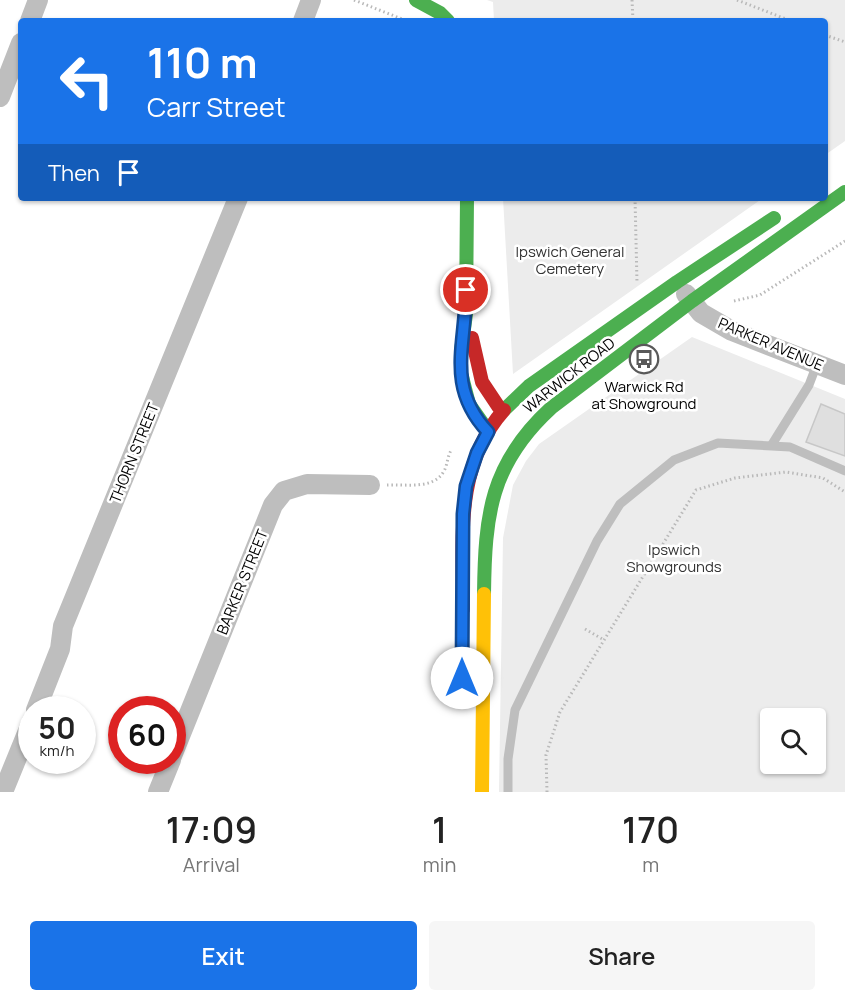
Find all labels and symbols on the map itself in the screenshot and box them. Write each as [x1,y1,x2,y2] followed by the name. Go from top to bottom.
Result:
[516,241,624,279] park label: Ipswich General Cemetery
[440,264,491,315] pin
[715,312,827,376] street label: PARKER AVENUE
[519,332,619,418] street label: WARWICK ROAD
[628,343,660,375] bus stop icon: Warwick Rd at Showground
[592,376,696,414] place label: Warwick Rd at Showground
[104,400,164,506] street label: THORN STREET
[211,526,273,638] street label: BARKER STREET
[626,539,722,577] park label: Ipswich Showgrounds
[430,646,494,710] position arrow
[108,696,186,774] speed limit sign: 60

